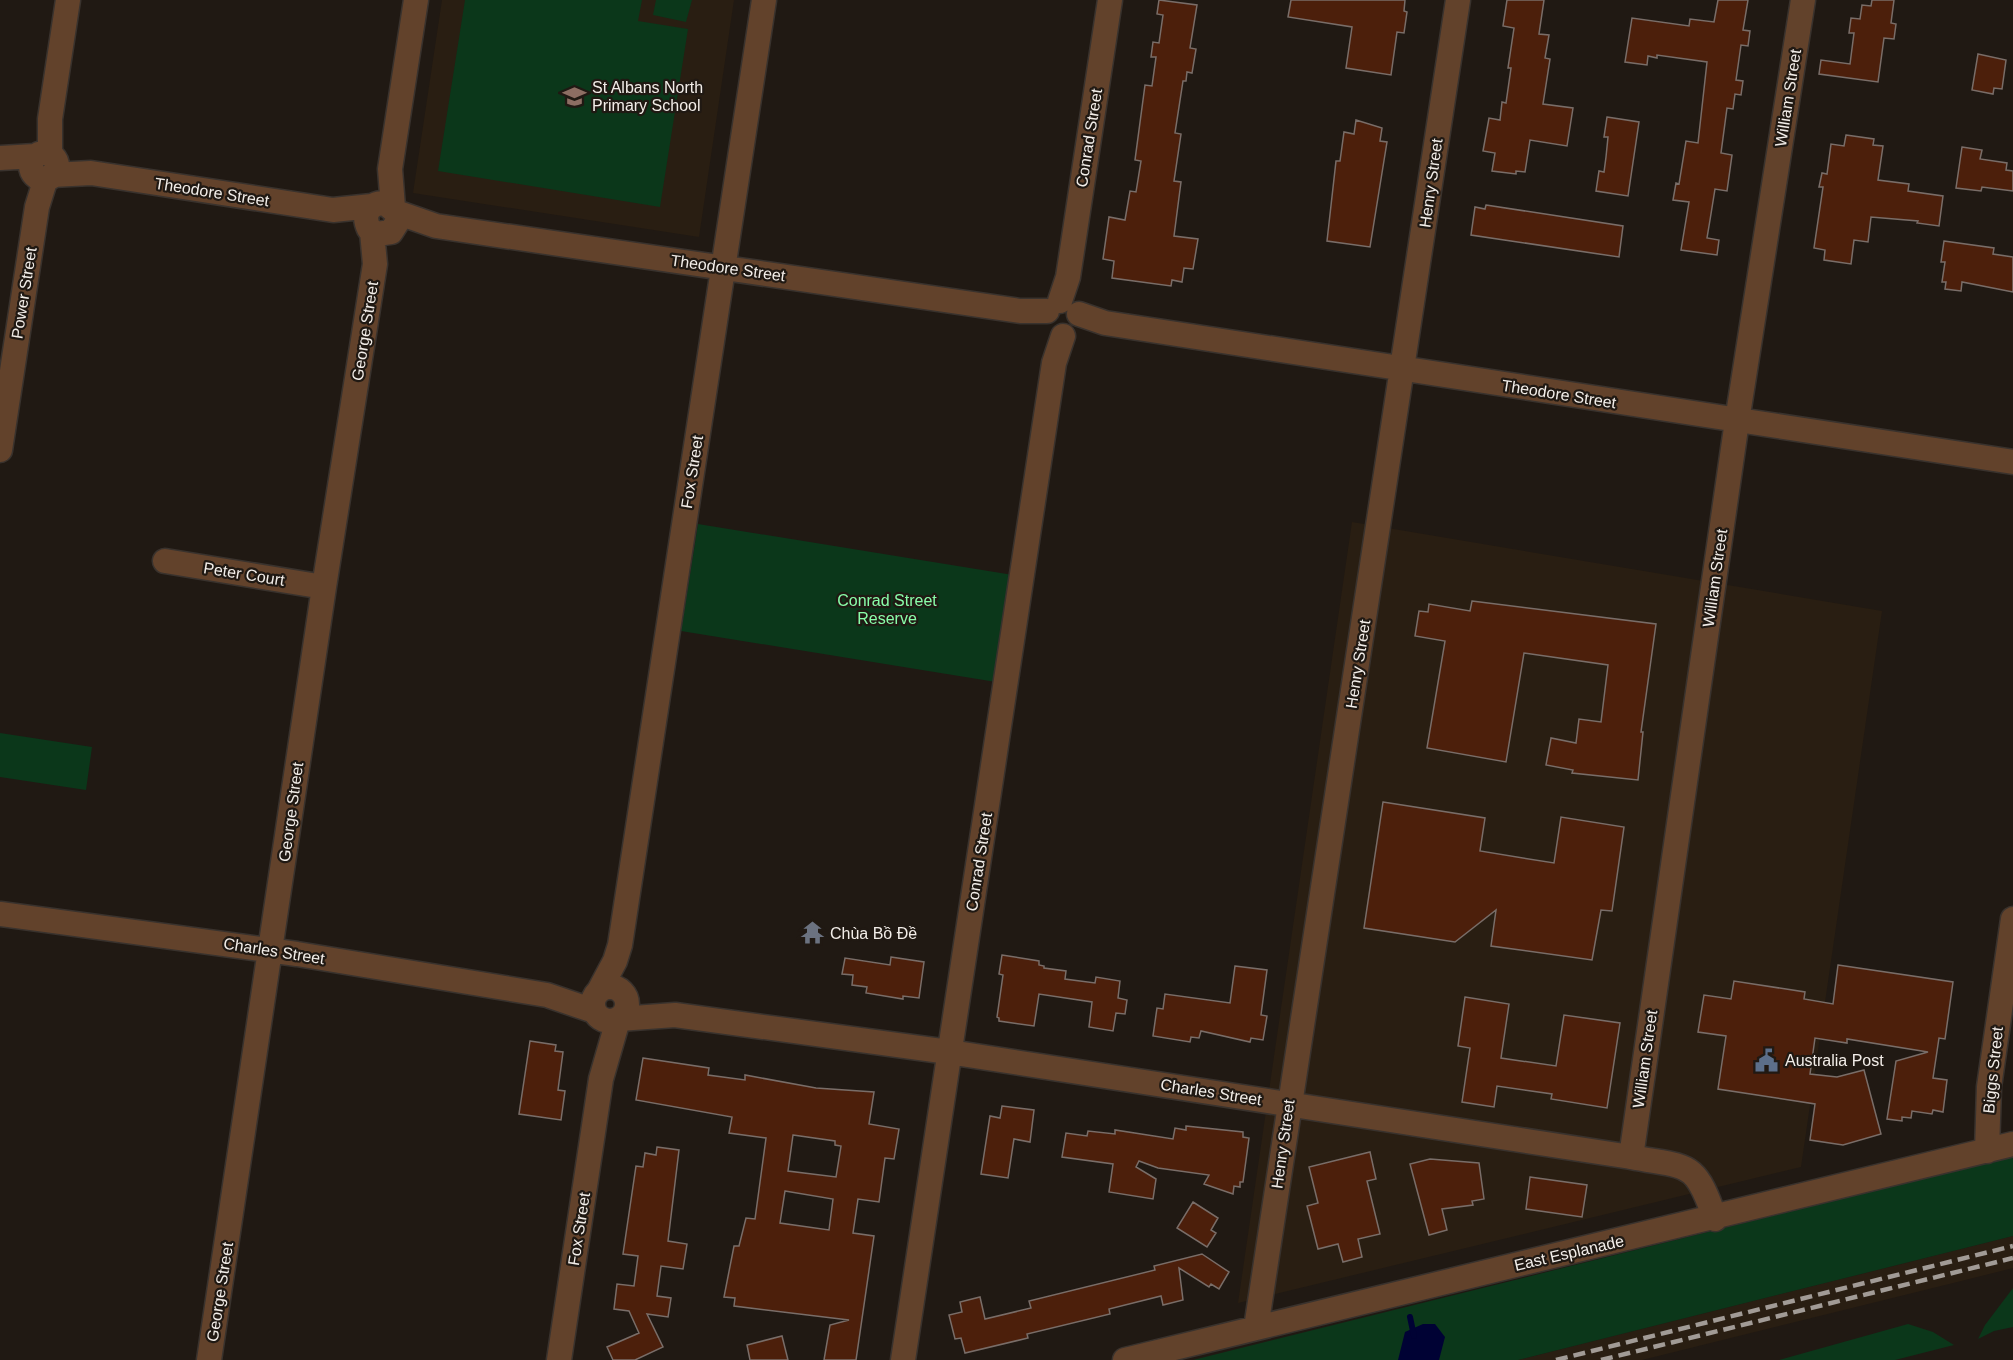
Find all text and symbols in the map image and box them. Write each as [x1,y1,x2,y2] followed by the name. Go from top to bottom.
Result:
[1772,47,1804,148] street label: William Street
[592,79,703,114] place label: St Albans North Primary School
[561,83,587,109] school or university icon: St Albans North Primary School
[1073,87,1105,189] street label: Conrad Street
[1416,137,1446,229] street label: Henry Street
[154,175,271,210] street label: Theodore Street
[8,245,40,340] street label: Power Street
[670,252,787,285] street label: Theodore Street
[349,279,381,382] street label: George Street
[1501,377,1618,412] street label: Theodore Street
[678,434,706,510] street label: Fox Street
[1700,527,1730,628] street label: William Street
[202,559,286,589] street label: Peter Court
[837,592,937,627] park label: Conrad Street Reserve
[1343,618,1374,710] street label: Henry Street
[276,761,306,863] street label: George Street
[963,811,995,913] street label: Conrad Street
[799,920,825,946] temple icon: Chùa Bồ Đề
[830,925,917,942] place label: Chùa Bồ Đề
[222,935,326,967] street label: Charles Street
[1630,1008,1660,1109] street label: William Street
[1980,1025,2006,1114] street label: Biggs Street
[1754,1047,1780,1073] public building icon: Australia Post
[1785,1052,1884,1069] place label: Australia Post
[1159,1076,1263,1108] street label: Charles Street
[1268,1098,1298,1190] street label: Henry Street
[565,1191,593,1267] street label: Fox Street
[1512,1232,1626,1274] street label: East Esplanade
[204,1240,236,1343] street label: George Street

